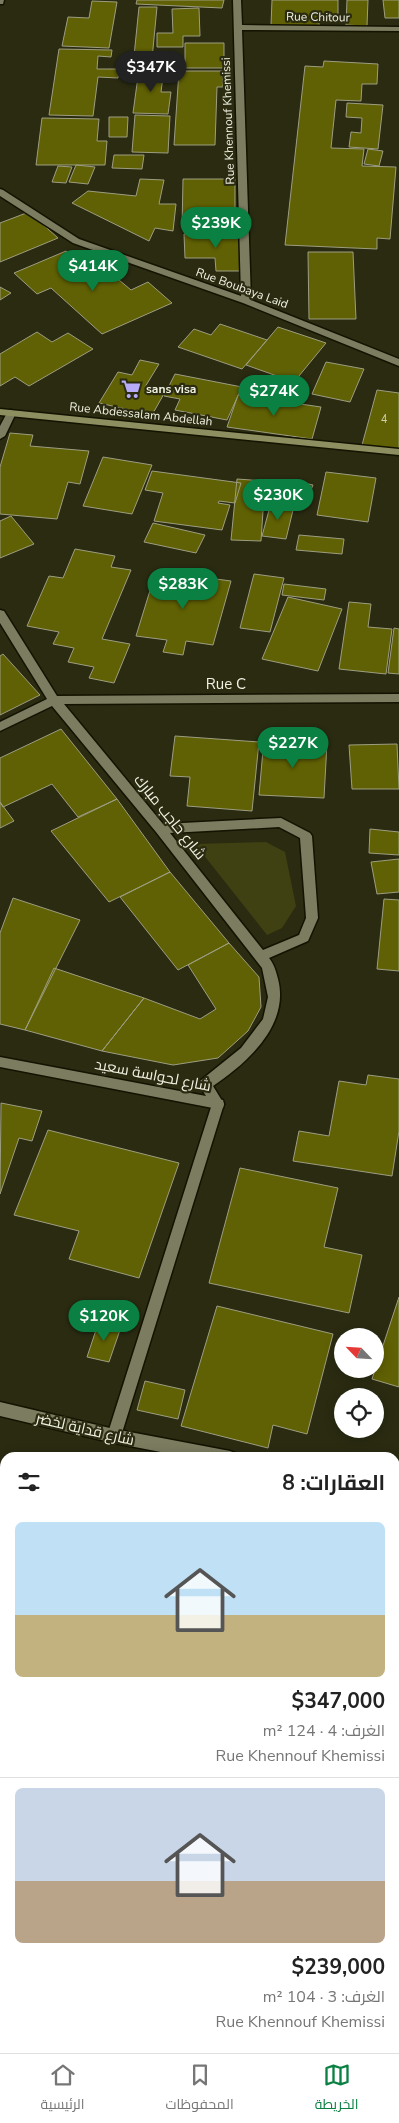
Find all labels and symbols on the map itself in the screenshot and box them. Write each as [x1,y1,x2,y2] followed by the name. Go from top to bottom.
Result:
[286,8,351,26] street label: Rue Chitour
[116,51,186,93] pin: $347K
[218,57,238,185] street label: Rue Khennouf Khemissi
[181,206,251,249] pin: $239K
[58,250,128,292] pin: $414K
[194,264,290,312] street label: Rue Boubaya Laid
[239,374,309,417] pin: $274K
[120,378,142,400] supermarket icon: sans visa
[146,381,196,397] place label: sans visa
[69,399,213,429] street label: Rue Abdessalam Abdellah
[381,412,388,427] house number: 4
[243,478,313,521] pin: $230K
[148,568,218,610] pin: $283K
[206,674,246,694] street label: Rue C
[258,726,328,769] pin: $227K
[129,770,211,864] street label: شارع حاجب مبارك
[93,1054,213,1097] street label: شارع لحواسة سعيد
[69,1300,139,1342] pin: $120K
[334,1328,384,1378] north arrow
[33,1408,136,1451] street label: شارع قداية لخضر

